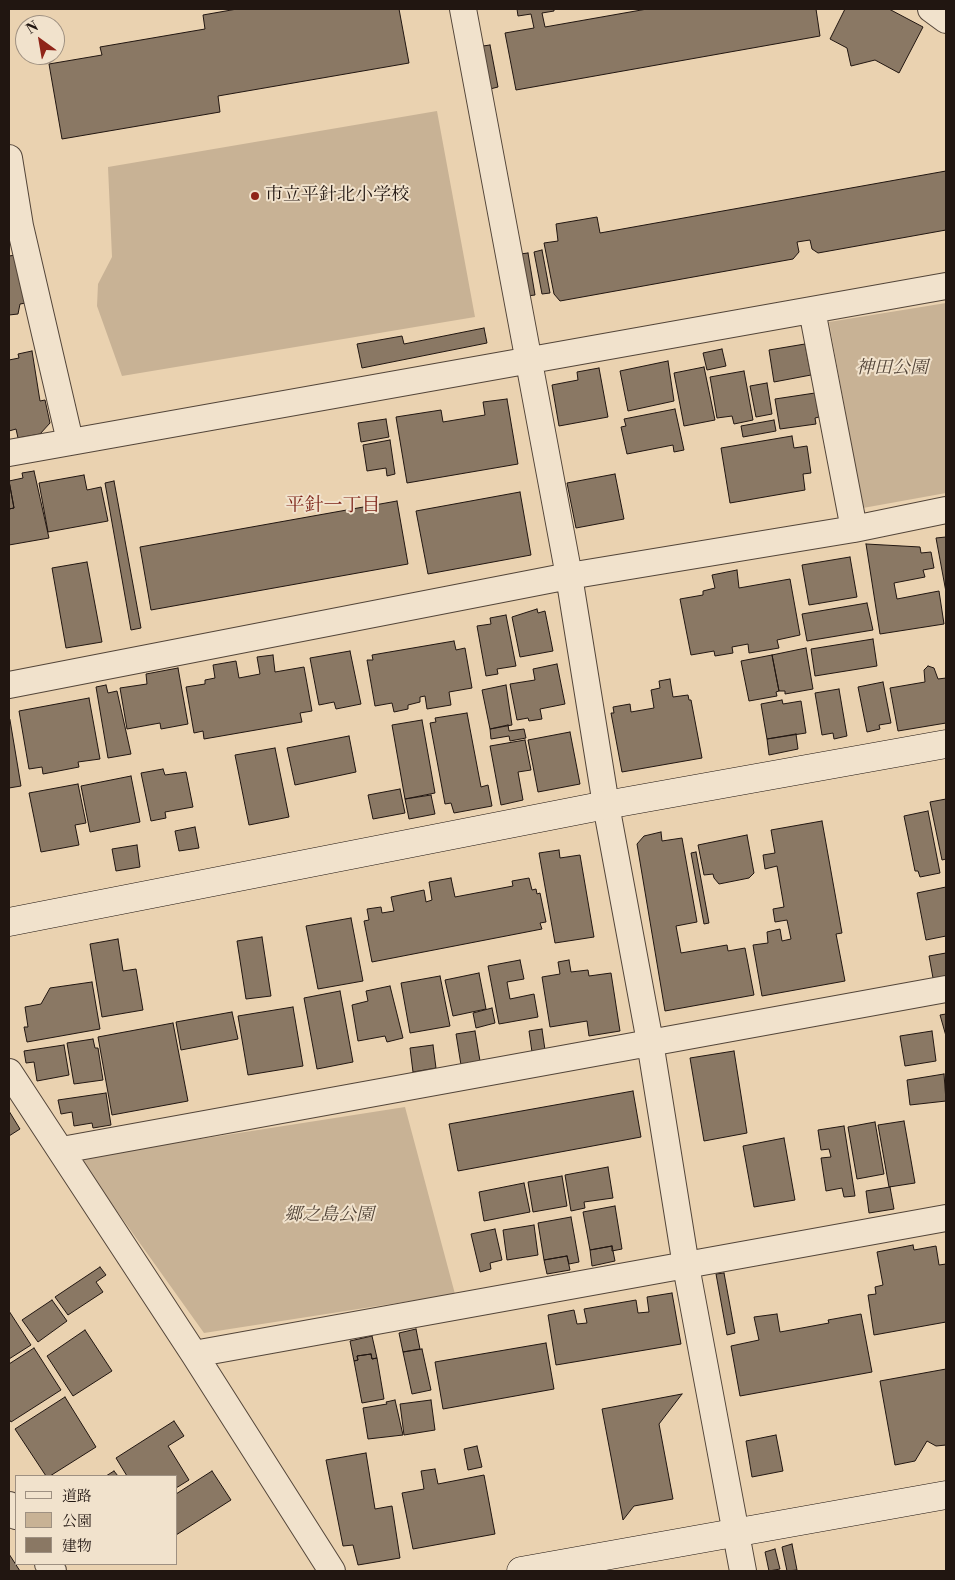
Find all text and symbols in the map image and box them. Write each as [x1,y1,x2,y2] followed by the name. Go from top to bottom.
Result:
[15,15,65,65] north arrow
[23,18,42,39] text: N
[265,185,409,207] place label: 市立平針北小学校
[249,190,261,202] marker: 市立平針北小学校
[856,358,928,380] park label: 神田公園
[286,495,380,517] district label: 平針一丁目
[284,1205,374,1227] park label: 郷之島公園
[15,1475,178,1565] legend
[62,1487,92,1506] text: 道路
[62,1512,92,1531] text: 公園
[62,1537,92,1556] text: 建物

